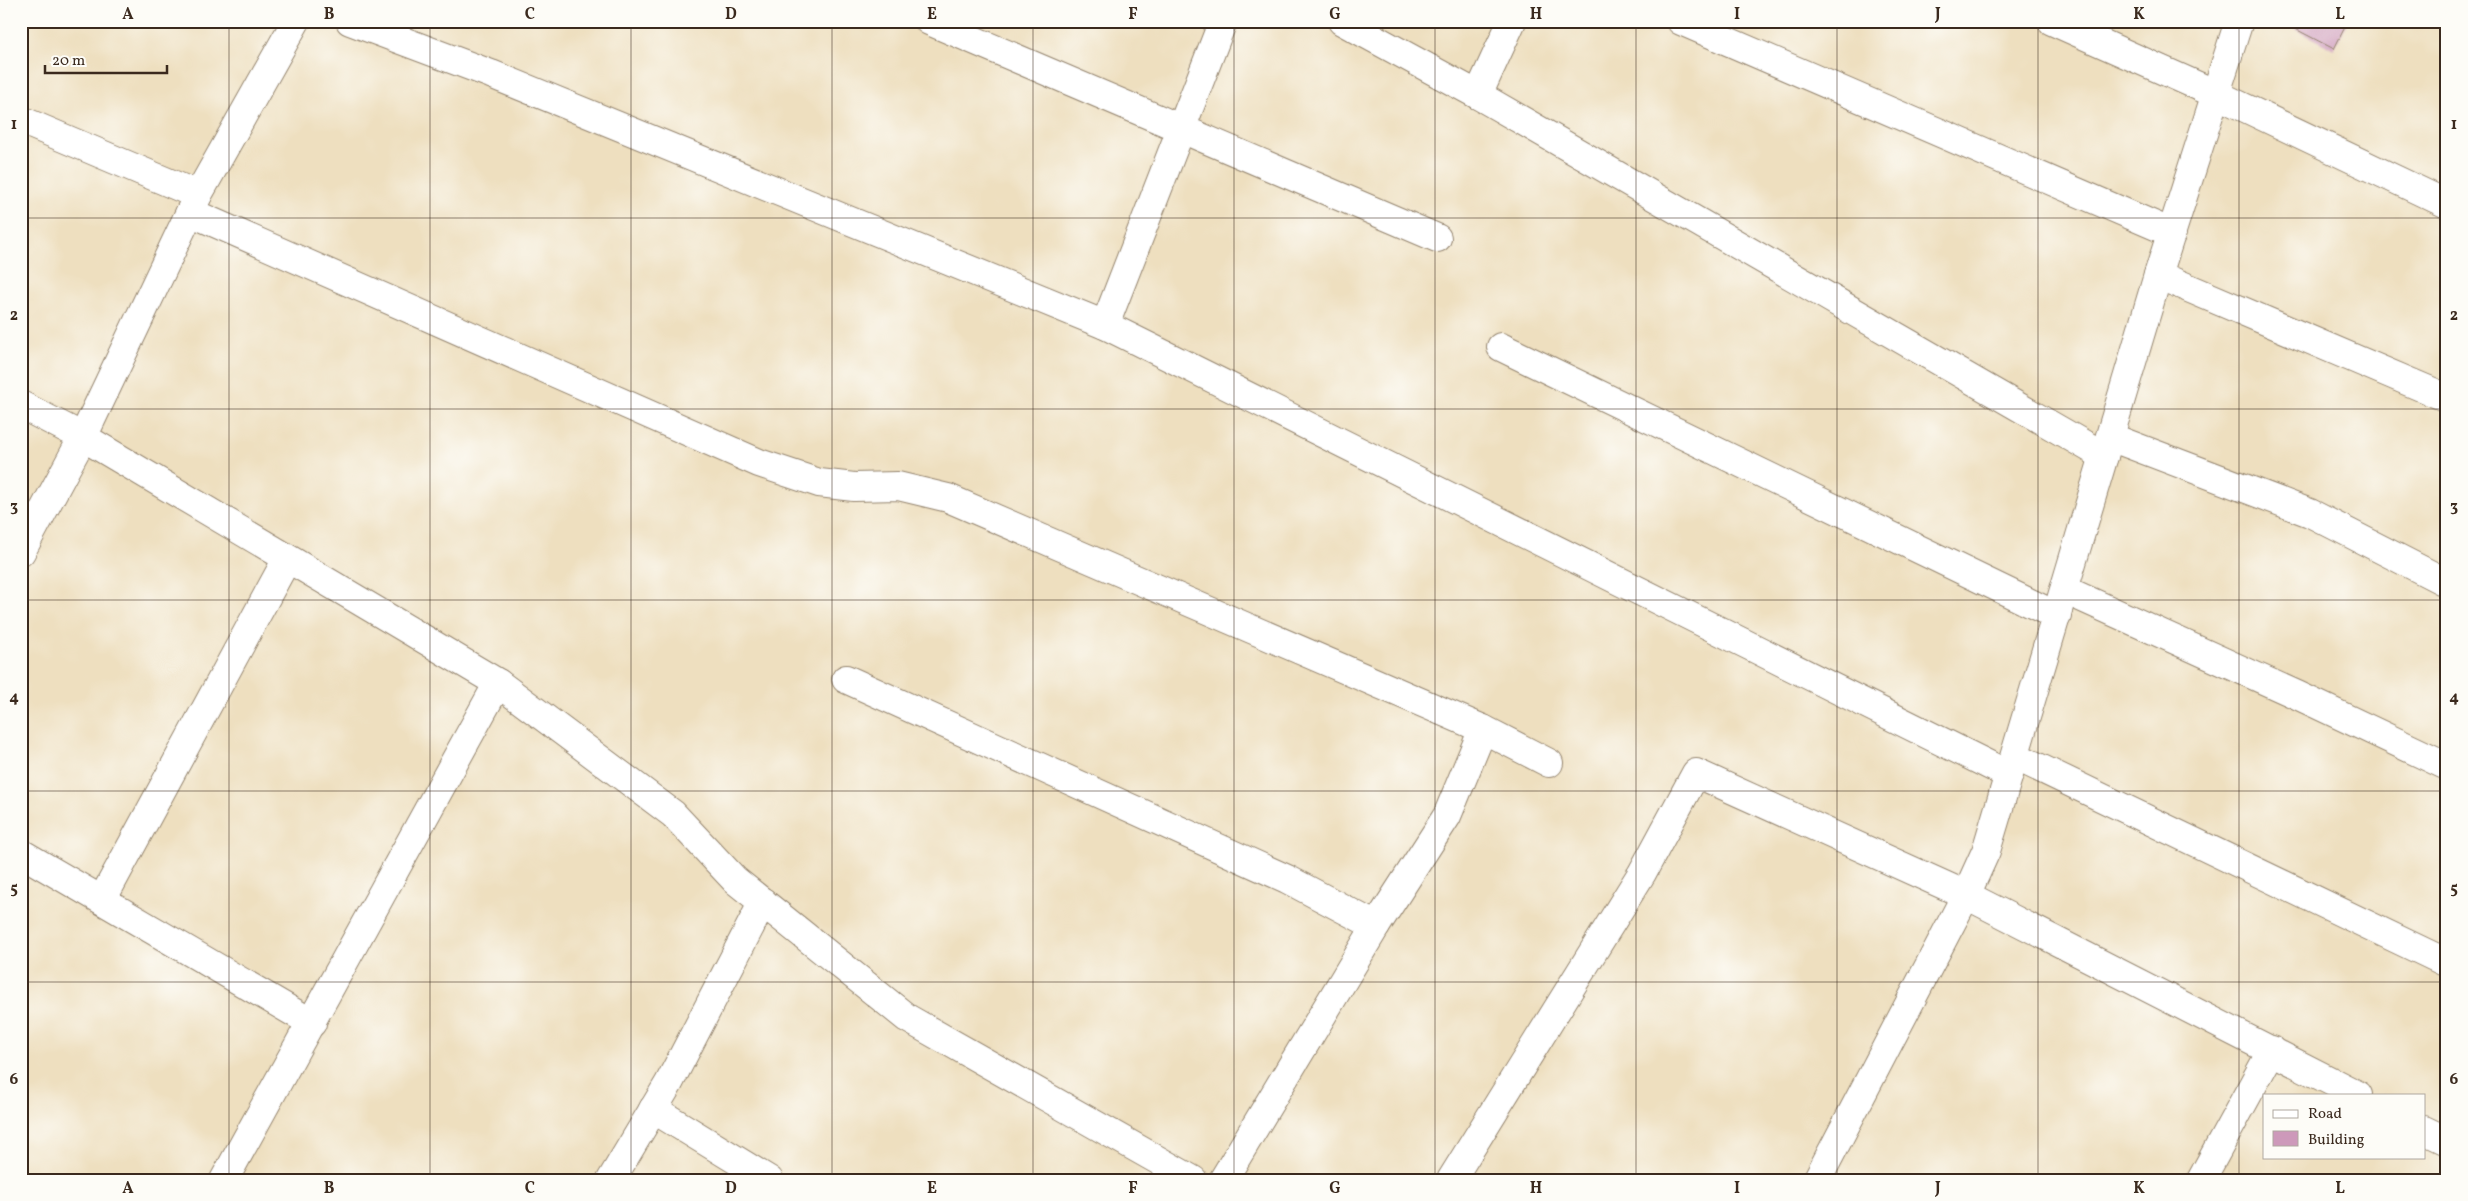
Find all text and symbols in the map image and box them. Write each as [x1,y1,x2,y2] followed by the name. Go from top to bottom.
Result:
[122,4,134,26] text: A
[324,4,335,26] text: B
[525,4,535,26] text: C
[725,4,737,26] text: D
[927,4,937,26] text: E
[1128,4,1138,26] text: F
[1329,4,1341,26] text: G
[1530,4,1542,26] text: H
[1734,4,1740,26] text: I
[1934,4,1941,26] text: J
[2133,4,2145,26] text: K
[2335,4,2345,26] text: L
[45,42,168,74] scale bar
[52,51,85,72] text: 20 m
[11,114,17,136] text: 1
[2451,114,2457,136] text: 1
[10,305,18,327] text: 2
[2450,305,2458,327] text: 2
[10,496,18,518] text: 3
[2450,496,2458,518] text: 3
[9,687,19,709] text: 4
[2449,687,2459,709] text: 4
[10,878,18,900] text: 5
[2450,878,2458,900] text: 5
[10,1069,19,1091] text: 6
[2450,1069,2459,1091] text: 6
[2263,1094,2426,1158] legend
[2308,1104,2342,1125] text: Road
[2308,1130,2365,1151] text: Building
[122,1178,134,1200] text: A
[324,1178,335,1200] text: B
[525,1178,535,1200] text: C
[725,1178,737,1200] text: D
[927,1178,937,1200] text: E
[1128,1178,1138,1200] text: F
[1329,1178,1341,1200] text: G
[1530,1178,1542,1200] text: H
[1734,1178,1740,1200] text: I
[1934,1178,1941,1200] text: J
[2133,1178,2145,1200] text: K
[2335,1178,2345,1200] text: L

